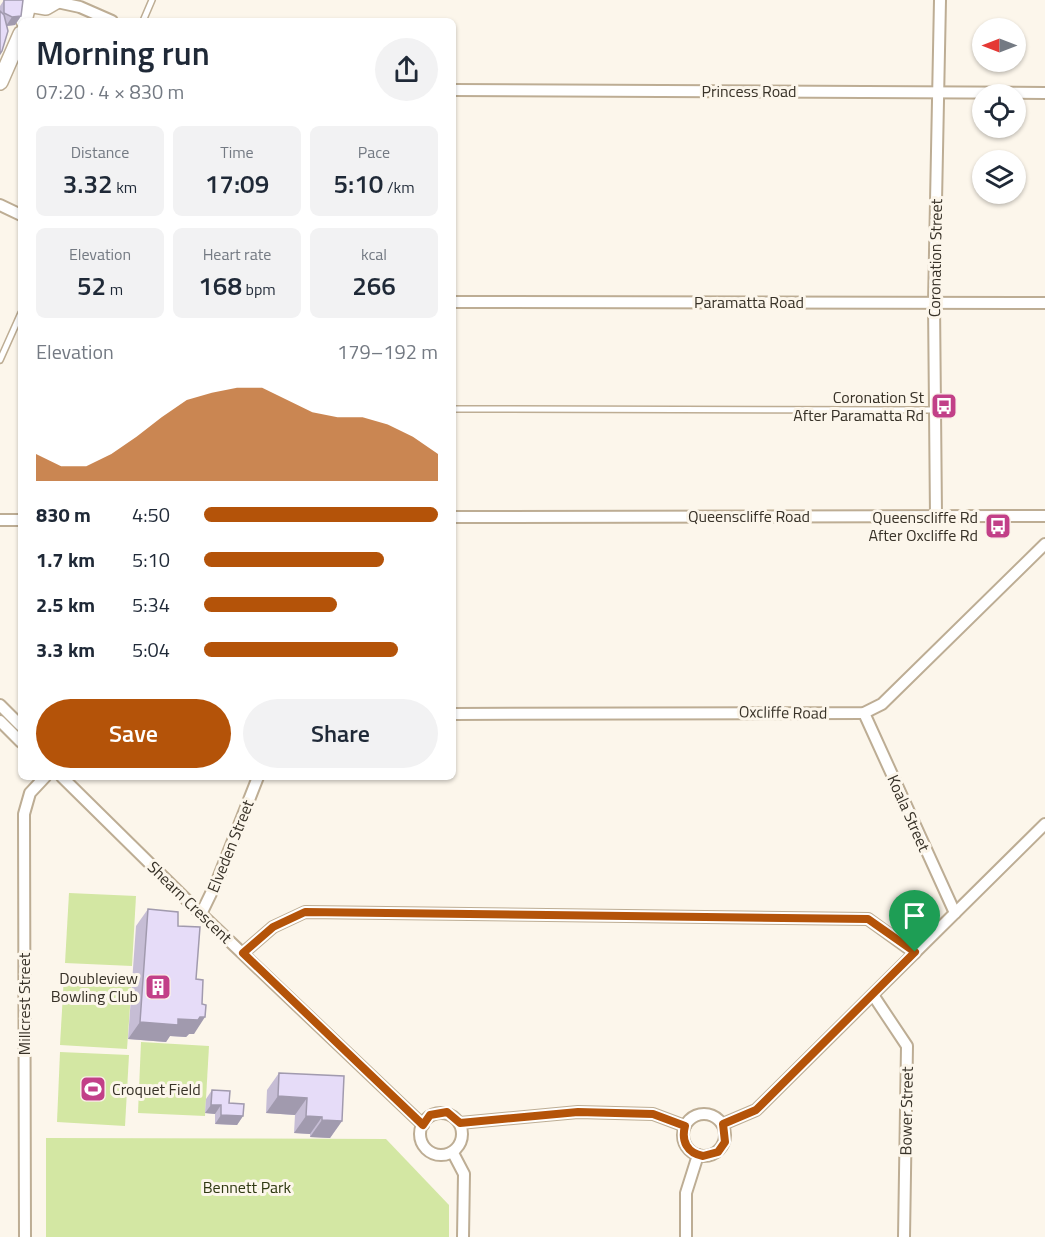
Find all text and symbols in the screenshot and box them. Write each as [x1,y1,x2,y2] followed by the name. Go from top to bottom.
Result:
[972,18,1026,72] north arrow
[972,18,1026,204] map controls
[36,28,210,78] text: Morning run
[375,38,438,101] button: share
[36,76,184,107] text: 07:20 · 4 × 830 m
[701,79,797,103] street label: Princess Road
[972,84,1026,138] button: locate
[71,140,129,164] text: Distance
[220,140,254,164] text: Time
[358,140,390,164] text: Pace
[972,150,1026,204] button: layers
[63,164,113,203] text: 3.32
[205,164,269,203] text: 17:09
[333,164,383,203] text: 5:10
[113,175,137,199] text: km
[383,175,415,199] text: /km
[922,198,948,317] street label: Coronation Street
[69,242,131,266] text: Elevation
[203,242,271,266] text: Heart rate
[361,242,387,266] text: kcal
[77,266,106,305] text: 52
[198,266,242,305] text: 168
[352,266,396,305] text: 266
[106,277,123,301] text: m
[242,277,276,301] text: bpm
[694,290,804,314] street label: Paramatta Road
[36,336,114,367] text: Elevation
[337,336,438,367] text: 179–192 m
[793,385,924,427] place label: Coronation St After Paramatta Rd
[929,391,959,421] bus stop icon: Coronation St After Paramatta Rd
[36,499,91,530] text: 830 m
[132,499,170,530] text: 4:50
[688,504,810,528] street label: Queenscliffe Road
[869,505,978,547] place label: Queenscliffe Rd After Oxcliffe Rd
[983,511,1013,541] bus stop icon: Queenscliffe Rd After Oxcliffe Rd
[36,544,95,575] text: 1.7 km
[132,544,170,575] text: 5:10
[36,589,95,620] text: 2.5 km
[132,589,170,620] text: 5:34
[36,634,95,665] text: 3.3 km
[132,634,170,665] text: 5:04
[36,699,231,768] button: Save
[243,699,438,768] button: Share
[739,699,827,725] street label: Oxcliffe Road
[881,771,937,856] street label: Koala Street
[201,796,260,896] street label: Elveden Street
[142,855,238,949] street label: Shearn Crescent
[889,890,940,952] pin
[898,899,931,932] icon: arrive
[12,952,36,1055] street label: Millcrest Street
[51,966,138,1008] place label: Doubleview Bowling Club
[143,972,173,1002] building icon: Doubleview Bowling Club
[893,1066,919,1156] street label: Bower Street
[78,1074,108,1104] sports icon: Croquet Field
[112,1077,201,1101] place label: Croquet Field
[203,1175,292,1199] park label: Bennett Park

